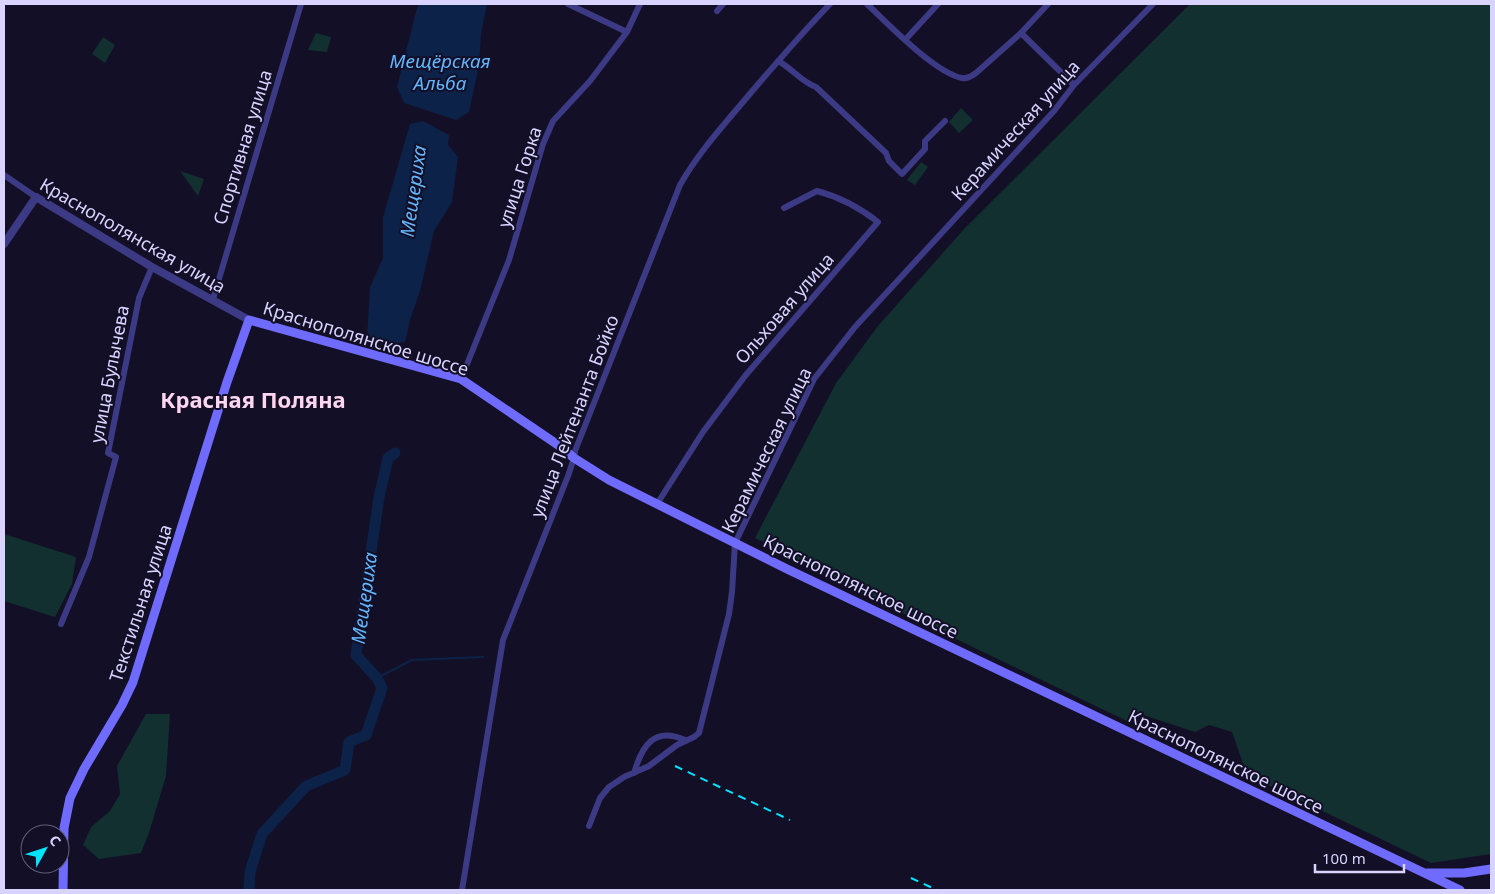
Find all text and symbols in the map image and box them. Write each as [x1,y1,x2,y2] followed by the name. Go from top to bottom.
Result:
[390,48,491,96] water label: Мещёрская Альба
[945,55,1085,205] street label: Керамическая улица
[207,67,277,227] street label: Спортивная улица
[491,123,547,231] street label: улица Горка
[394,143,432,238] water label: Мещериха
[36,172,230,298] street label: Краснополянская улица
[729,248,839,368] street label: Ольховая улица
[260,295,472,381] street label: Краснополянское шоссе
[84,303,134,445] street label: улица Булычева
[524,311,624,521] street label: улица Лейтенанта Бойко
[715,363,817,537] street label: Керамическая улица
[160,384,346,414] district label: Красная Поляна
[103,521,177,685] street label: Текстильная улица
[760,528,962,644] street label: Краснополянское шоссе
[345,550,383,645] water label: Мещериха
[1125,703,1327,819] street label: Краснополянское шоссе
[20,824,70,874] north arrow
[45,831,66,850] text: С
[1315,842,1404,874] scale bar
[1322,848,1366,868] text: 100 m

